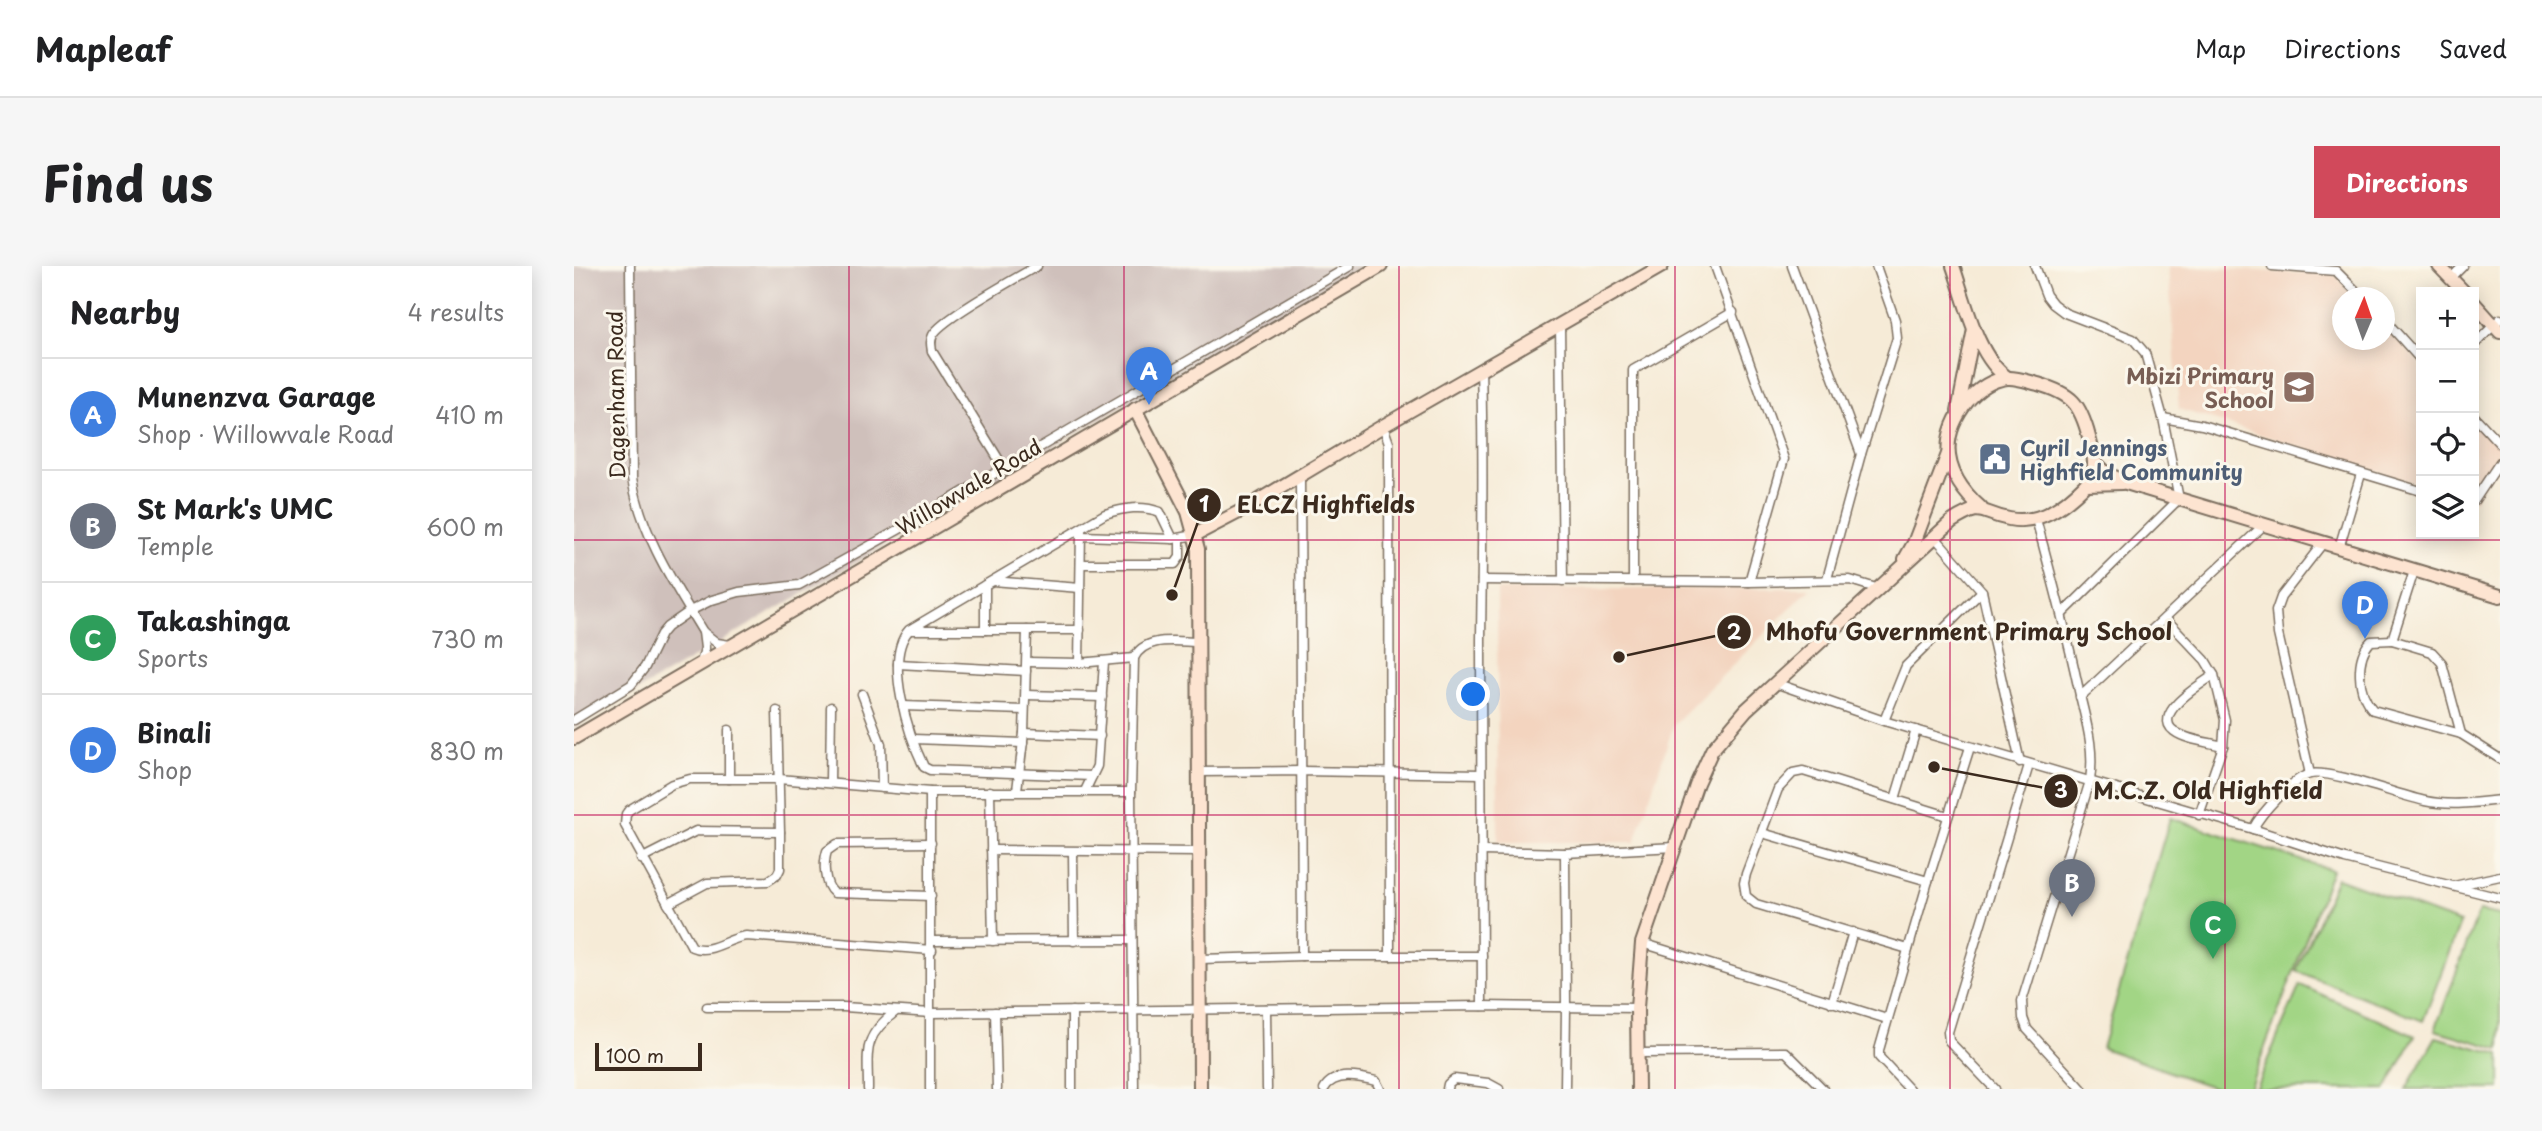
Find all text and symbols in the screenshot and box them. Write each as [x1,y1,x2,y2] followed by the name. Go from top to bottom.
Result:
[35,23,171,73] text: Mapleaf
[2195,30,2246,66] text: Map
[2284,30,2401,66] text: Directions
[2439,30,2507,66] text: Saved
[42,145,213,219] text: Find us
[2314,146,2500,218] button: Directions
[2332,287,2395,350] north arrow
[2416,287,2479,539] map controls
[2416,287,2479,350] button: +
[70,289,180,334] text: Nearby
[408,294,504,329] text: 4 results
[598,310,632,480] street label: Dagenham Road
[1126,347,1172,405] pin: A
[2416,350,2479,413] button: −
[2126,359,2274,415] place label: Mbizi Primary School
[2280,368,2318,406] school or university icon: Mbizi Primary School
[137,377,376,416] text: Munenzva Garage
[84,397,102,432] text: A
[435,397,504,432] text: 410 m
[2416,413,2479,476] button: locate
[137,416,394,451] text: Shop · Willowvale Road
[889,430,1047,542] street label: Willowvale Road
[2020,431,2243,487] place label: Cyril Jennings Highfield Community
[1976,440,2014,478] public building icon: Cyril Jennings Highfield Community
[2416,476,2479,539] button: layers
[1187,483,1431,527] callout: ELCZ Highfields
[1237,486,1415,521] text: ELCZ Highfields
[1199,487,1209,519] text: 1
[137,489,333,528] text: St Mark's UMC
[85,509,101,544] text: B
[426,509,504,544] text: 600 m
[137,528,214,563] text: Temple
[2342,581,2388,639] pin: D
[137,601,290,640] text: Takashinga
[1716,610,2187,654] callout: Mhofu Government Primary School
[1766,613,2172,648] text: Mhofu Government Primary School
[1727,615,1742,647] text: 2
[84,621,102,656] text: C
[431,621,504,656] text: 730 m
[137,640,208,675] text: Sports
[1456,677,1490,711] your location
[137,713,212,752] text: Binali
[84,733,102,768] text: D
[429,733,504,768] text: 830 m
[137,752,192,787] text: Shop
[2044,769,2337,813] callout: M.C.Z. Old Highfield
[2093,772,2323,807] text: M.C.Z. Old Highfield
[2054,773,2068,805] text: 3
[2049,859,2095,917] pin: B
[2190,901,2236,959] pin: C
[595,1040,702,1072] scale bar
[606,1041,664,1069] text: 100 m

